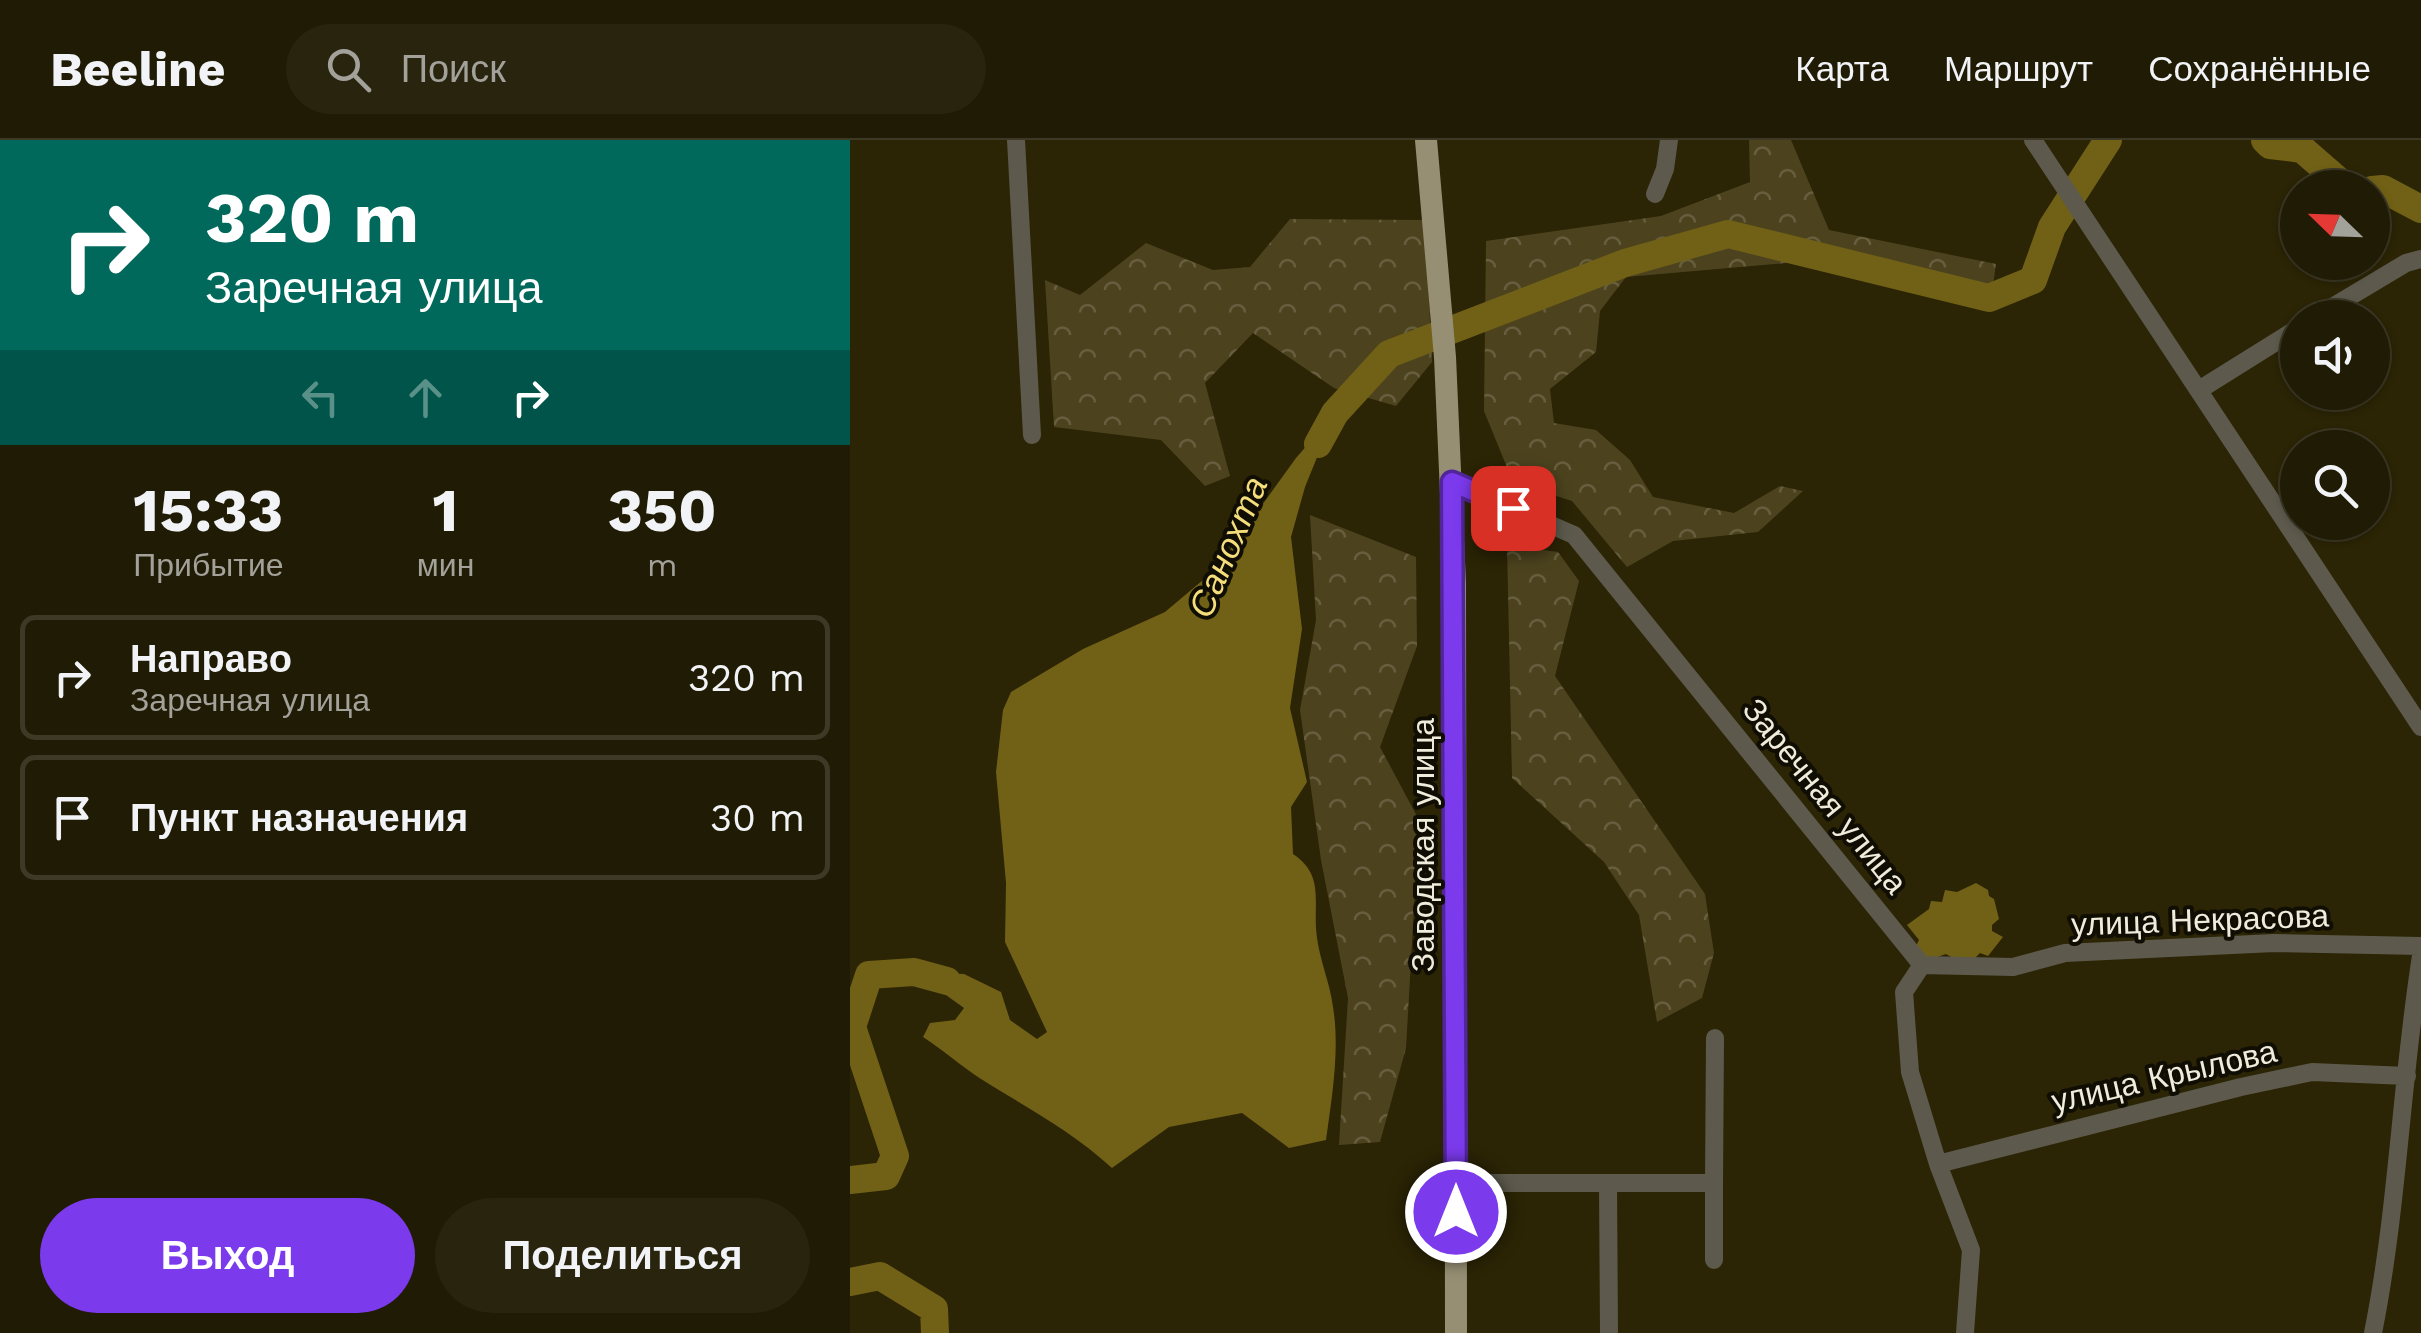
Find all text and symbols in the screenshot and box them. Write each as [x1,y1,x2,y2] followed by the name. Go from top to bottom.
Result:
[286,24,986,114] search box
[50,41,226,98] text: Beeline
[321,42,376,97] icon: search
[401,47,506,91] text: Поиск
[1795,48,1889,90] text: Карта
[1944,48,2093,90] text: Маршрут
[2148,48,2371,90] text: Сохранённые
[2280,170,2390,280] north arrow
[2280,170,2390,540] map controls
[205,177,419,259] text: 320 m
[40,180,170,310] icon: right
[205,261,543,314] text: Заречная улица
[2280,300,2390,410] button: sound
[293,370,348,425] icon: left
[398,370,453,425] icon: ahead
[503,370,558,425] icon: right
[2280,430,2390,540] button: search
[1471,466,1556,551] pin
[1180,470,1276,624] water label: Санохта
[133,475,283,546] text: 15:33
[433,475,458,546] text: 1
[608,475,717,546] text: 350
[1486,481,1541,536] icon: arrive
[133,546,284,584] text: Прибытие
[417,546,474,584] text: мин
[647,546,677,584] text: m
[130,637,292,681] text: Направо
[45,650,100,705] icon: right
[688,656,805,700] text: 320 m
[130,681,370,719] text: Заречная улица
[1735,691,1915,901] street label: Заречная улица
[1404,718,1442,972] street label: Заводская улица
[45,790,100,845] icon: arrive
[130,796,468,840] text: Пункт назначения
[710,796,805,840] text: 30 m
[2070,897,2330,943] street label: улица Некрасова
[2048,1032,2280,1120] street label: улица Крылова
[1404,1160,1508,1264] position arrow
[40,1198,415,1313] button: Выход
[435,1198,810,1313] button: Поделиться

